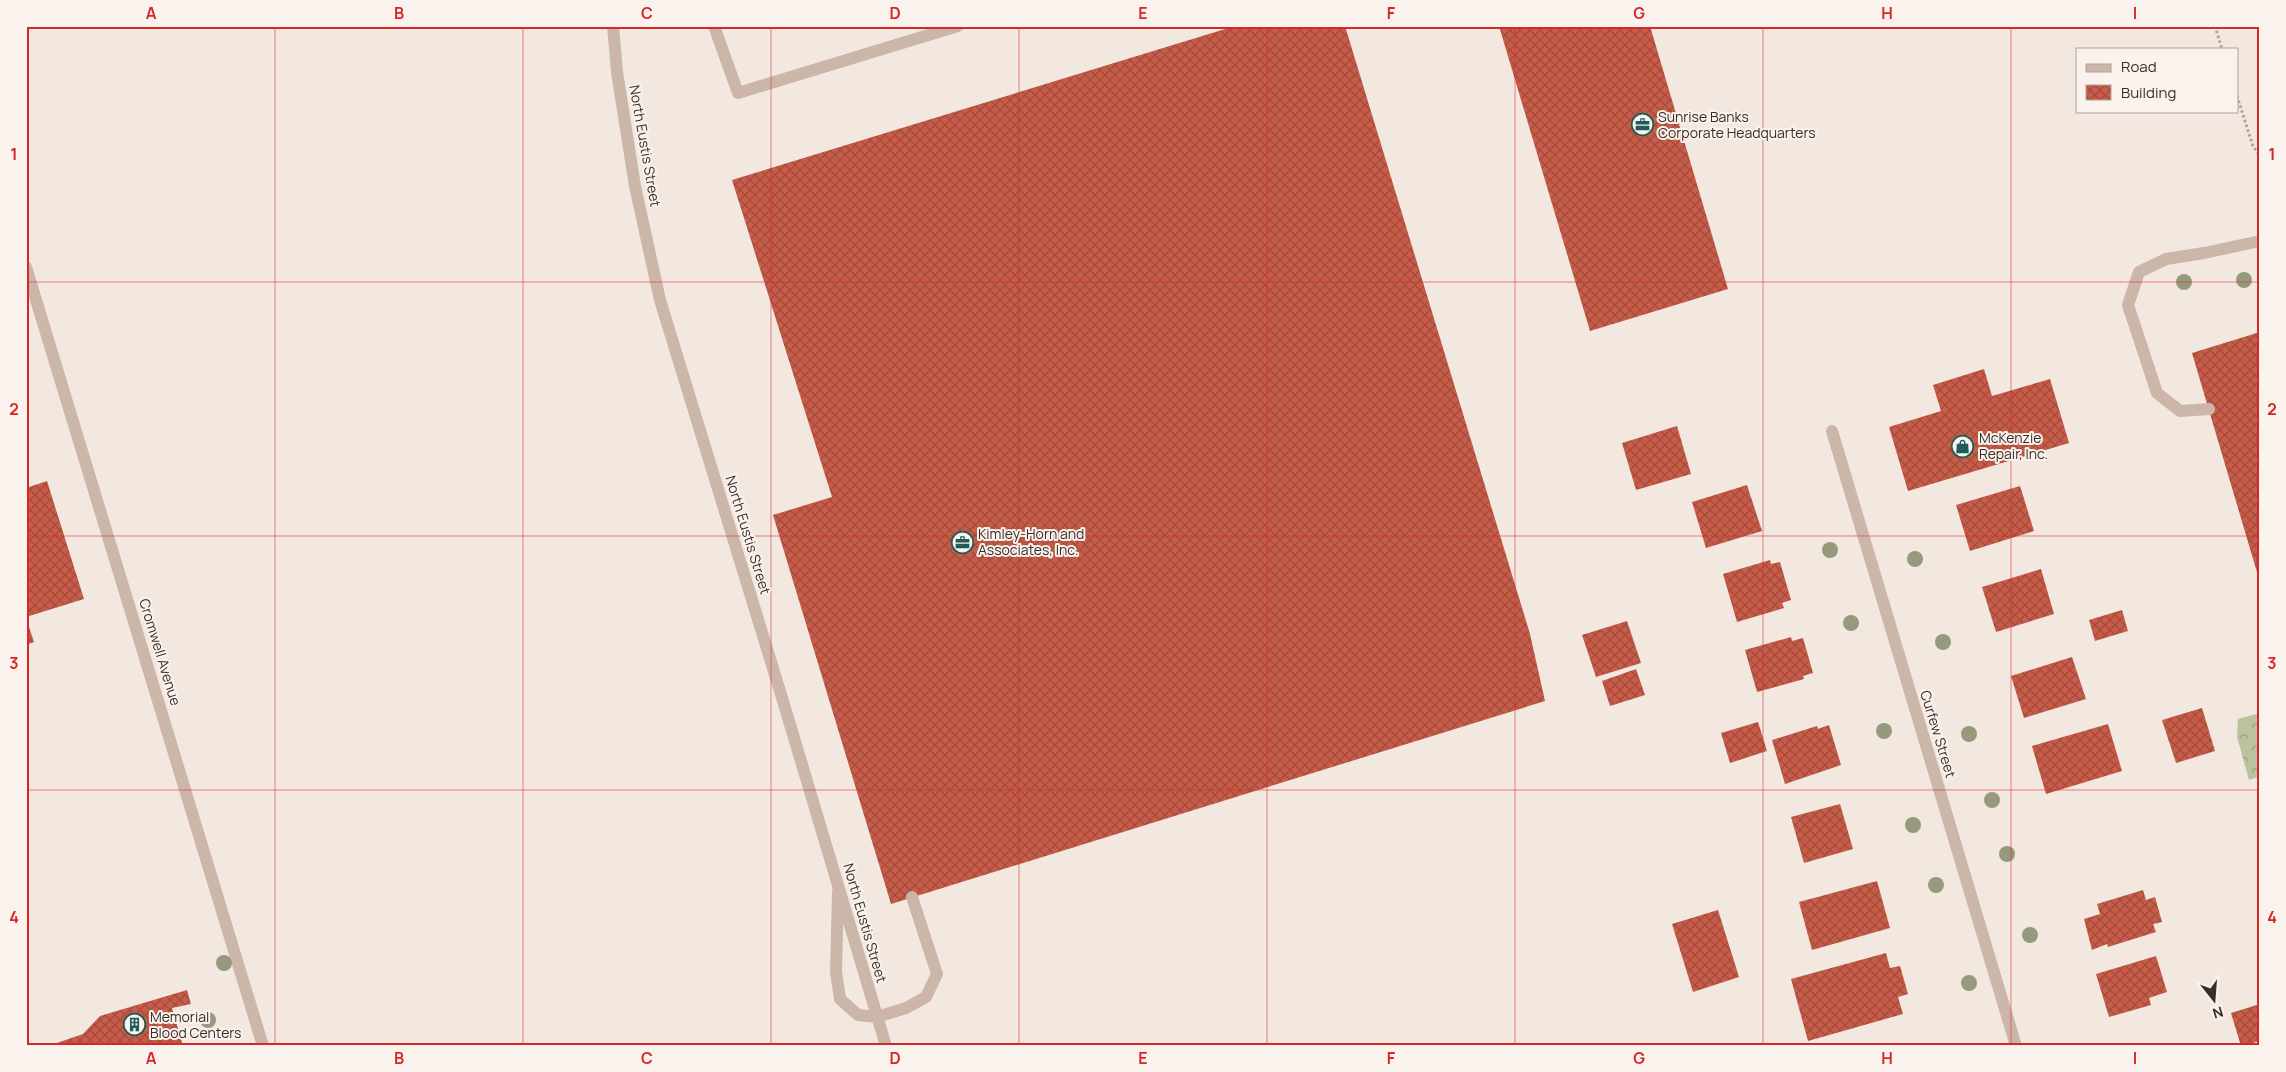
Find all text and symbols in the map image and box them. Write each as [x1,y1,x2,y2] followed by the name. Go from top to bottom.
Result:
[146,2,157,24] text: A
[394,2,404,24] text: B
[641,2,653,24] text: C
[889,2,901,24] text: D
[1138,2,1148,24] text: E
[1387,2,1396,24] text: F
[1633,2,1645,24] text: G
[1881,2,1893,24] text: H
[2133,2,2137,24] text: I
[2076,48,2238,112] legend
[2121,56,2157,77] text: Road
[2121,82,2176,103] text: Building
[625,83,666,209] street label: North Eustis Street
[1658,107,1816,142] place label: Sunrise Banks Corporate Headquarters
[1630,113,1654,137] office icon: Sunrise Banks Corporate Headquarters
[10,143,18,165] text: 1
[2268,143,2276,165] text: 1
[9,398,19,420] text: 2
[2267,398,2277,420] text: 2
[1979,428,2048,463] place label: McKenzie Repair, Inc.
[1951,434,1975,458] shop icon: McKenzie Repair, Inc.
[721,473,776,597] street label: North Eustis Street
[978,524,1084,559] place label: Kimley-Horn and Associates, Inc.
[950,530,974,554] office icon: Kimley-Horn and Associates, Inc.
[135,596,186,708] street label: Cromwell Avenue
[9,652,19,674] text: 3
[2267,652,2277,674] text: 3
[1916,688,1961,780] street label: Curfew Street
[839,861,892,985] street label: North Eustis Street
[9,906,19,928] text: 4
[2267,906,2277,928] text: 4
[2188,974,2238,1024] north arrow
[2210,1002,2226,1023] text: N
[150,1007,241,1042] place label: Memorial Blood Centers
[122,1013,146,1037] building icon: Memorial Blood Centers
[146,1047,157,1069] text: A
[394,1047,404,1069] text: B
[641,1047,653,1069] text: C
[889,1047,901,1069] text: D
[1138,1047,1148,1069] text: E
[1387,1047,1396,1069] text: F
[1633,1047,1645,1069] text: G
[1881,1047,1893,1069] text: H
[2133,1047,2137,1069] text: I

